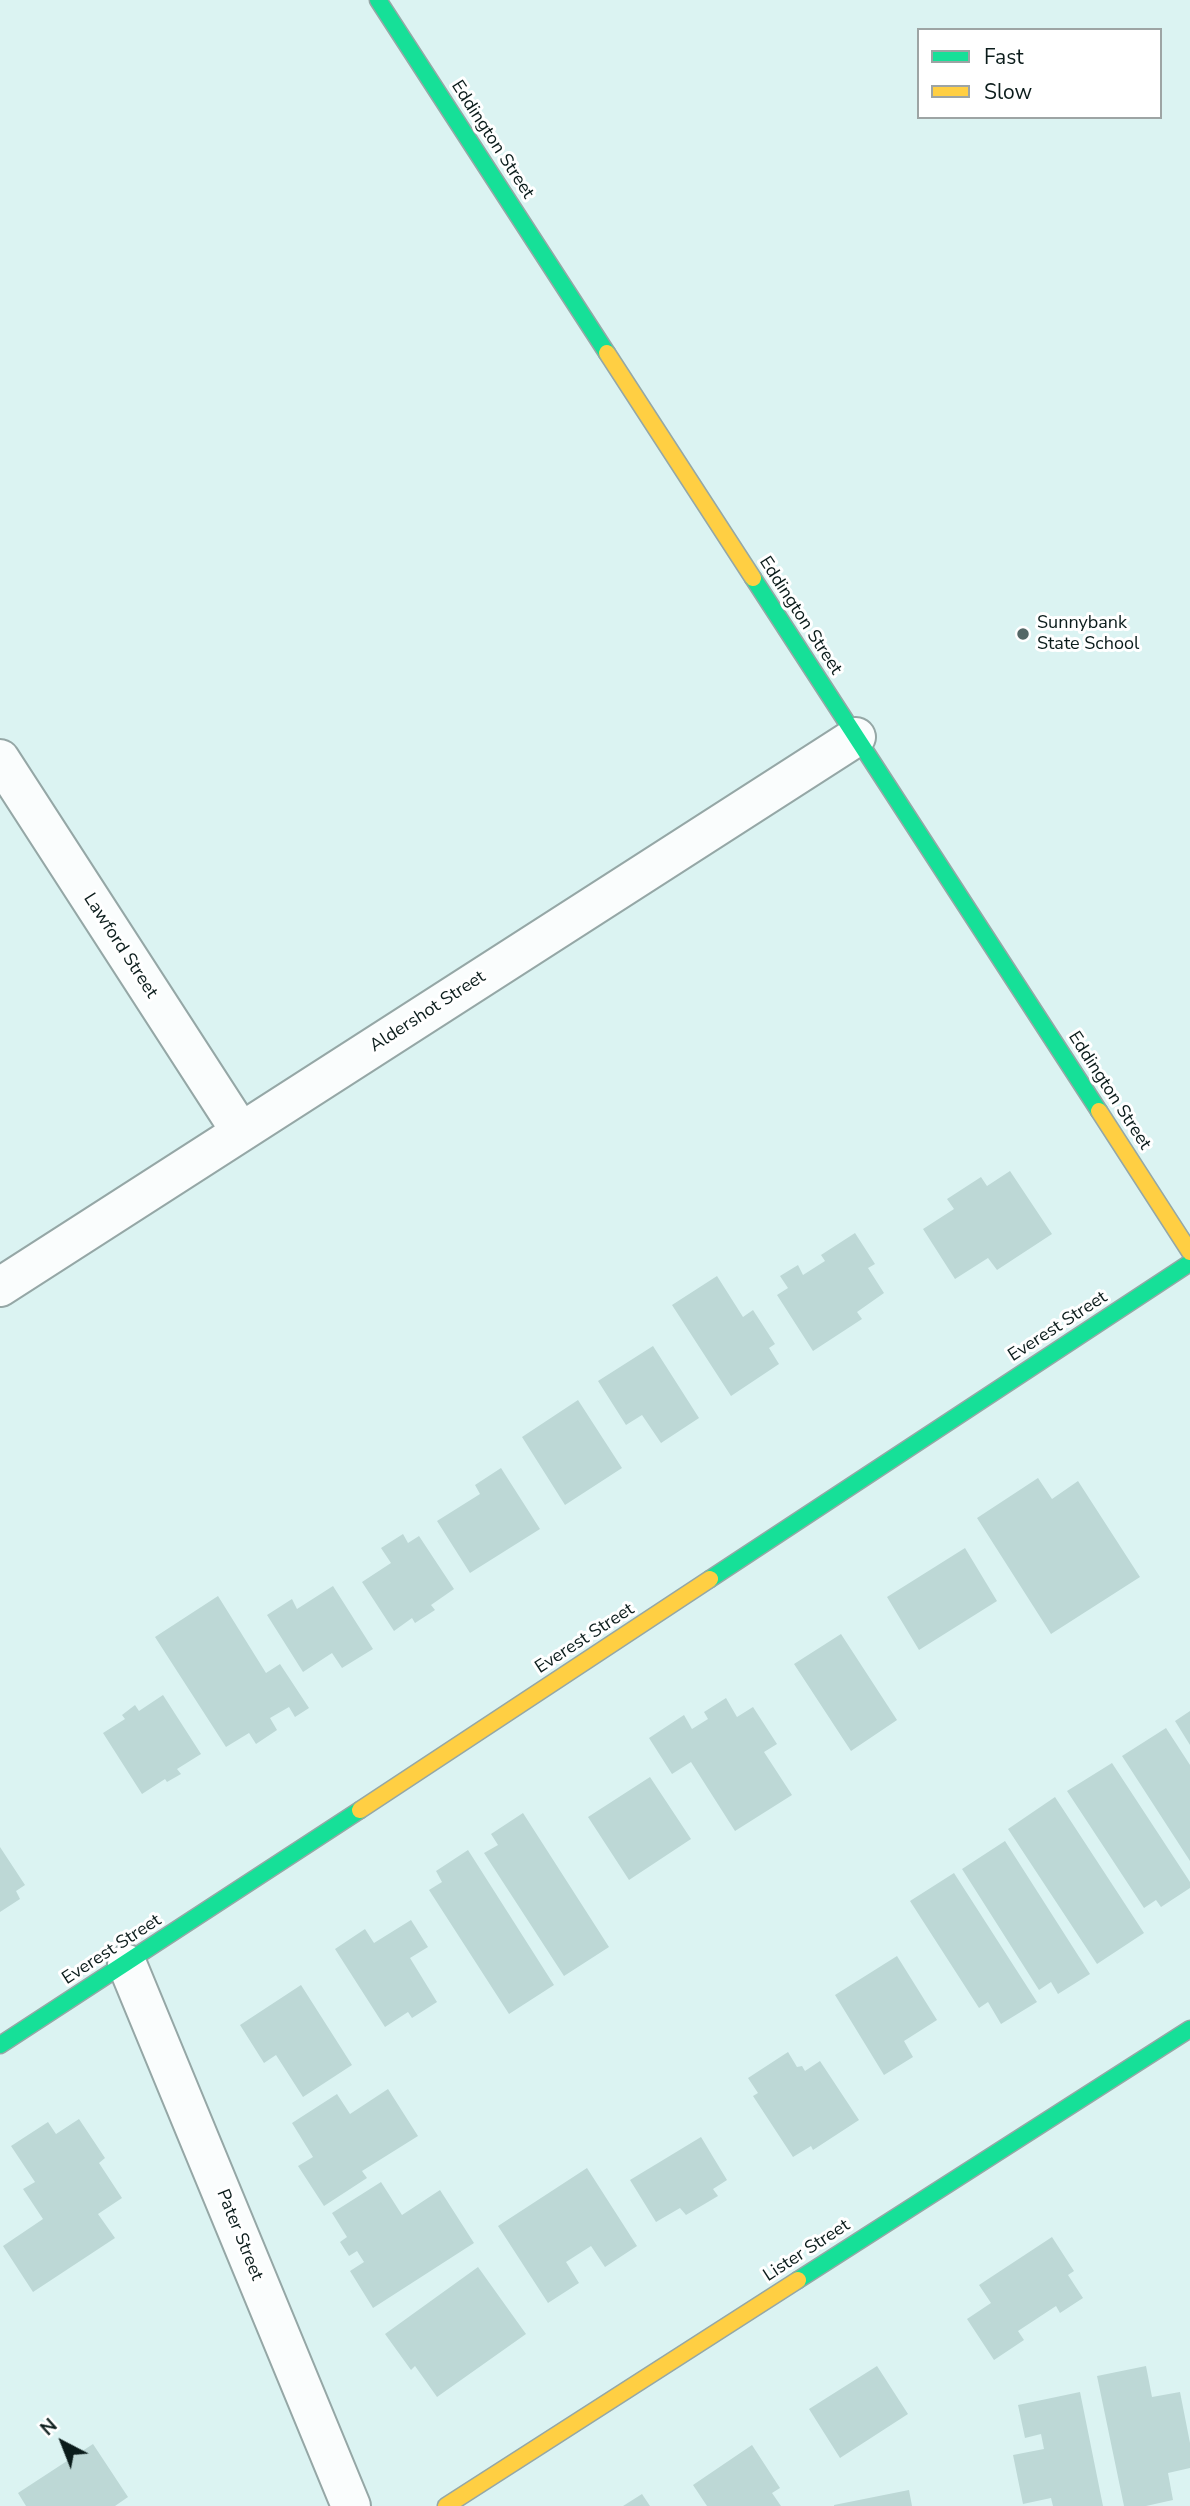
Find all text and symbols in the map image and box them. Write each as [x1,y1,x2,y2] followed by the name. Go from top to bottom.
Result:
[917,28,1162,119] legend
[984,43,1024,71] text: Fast
[446,77,538,203] street label: Eddington Street
[984,78,1032,106] text: Slow
[754,553,846,679] street label: Eddington Street
[1037,613,1139,656] place label: Sunnybank State School
[1015,626,1031,642] marker: Sunnybank State School
[78,889,162,1003] street label: Lawford Street
[366,967,490,1057] street label: Aldershot Street
[1063,1028,1155,1154] street label: Eddington Street
[1005,1287,1111,1367] street label: Everest Street
[532,1599,638,1679] street label: Everest Street
[59,1910,165,1990] street label: Everest Street
[211,2186,267,2284] street label: Pater Street
[760,2215,854,2287] street label: Lister Street
[28,2408,98,2478] north arrow
[35,2413,63,2442] text: N

